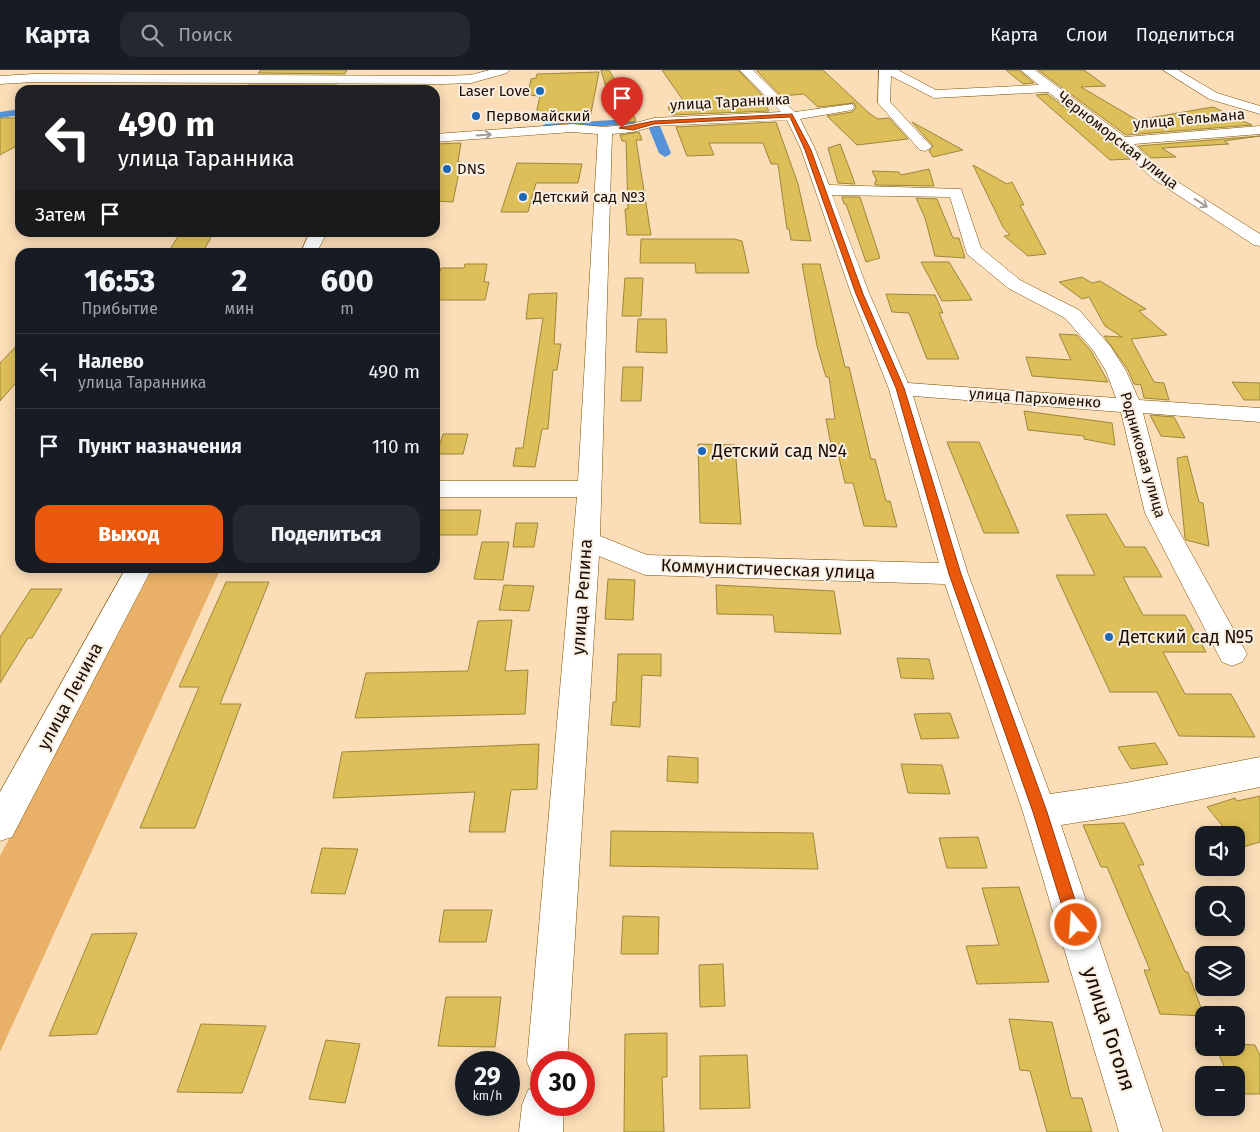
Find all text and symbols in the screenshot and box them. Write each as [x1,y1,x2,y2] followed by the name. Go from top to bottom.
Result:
[120,12,470,57] search box
[25,21,90,49] text: Карта
[138,21,166,49] icon: search
[178,23,232,46] text: Поиск
[990,24,1038,46] text: Карта
[1066,24,1108,46] text: Слои
[1136,24,1235,46] text: Поделиться
[601,77,643,128] pin
[458,82,530,100] place label: Laser Love
[608,84,636,112] icon: arrive
[534,85,546,97] marker: Laser Love
[1054,87,1182,193] street label: Черноморская улица
[669,90,791,114] street label: улица Таранника
[118,103,215,145] text: 490 m
[35,105,100,170] icon: left
[1132,105,1246,133] street label: улица Тельмана
[486,107,591,125] place label: Первомайский
[470,110,482,122] marker: Первомайский
[475,130,491,139] one-way arrow
[118,145,295,172] text: улица Таранника
[457,160,485,178] place label: DNS
[441,163,453,175] marker: DNS
[532,188,645,206] place label: Детский сад №3
[517,191,529,203] marker: Детский сад №3
[1193,199,1207,209] one-way arrow
[96,200,124,228] icon: arrive
[35,203,86,226] text: Затем
[84,263,155,299] text: 16:53
[231,263,247,299] text: 2
[321,263,374,299] text: 600
[81,299,158,318] text: Прибытие
[224,299,254,318] text: мин
[340,299,354,318] text: m
[78,350,144,373] text: Налево
[35,357,63,385] icon: left
[368,360,420,383] text: 490 m
[78,373,206,392] text: улица Таранника
[968,384,1102,412] street label: улица Пархоменко
[1116,390,1170,520] street label: Родниковая улица
[35,432,63,460] icon: arrive
[78,435,242,458] text: Пункт назначения
[372,435,420,458] text: 110 m
[711,440,848,462] place label: Детский сад №4
[696,445,708,457] marker: Детский сад №4
[35,505,223,563] button: Выход
[233,505,420,563] button: Поделиться
[567,538,597,656] street label: улица Репина
[660,554,876,584] street label: Коммунистическая улица
[1118,626,1254,648] place label: Детский сад №5
[1103,631,1115,643] marker: Детский сад №5
[32,639,108,753] street label: улица Ленина
[1195,826,1245,1116] map controls
[1195,826,1245,876] button: sound
[1195,886,1245,936] button: search
[1049,898,1101,950] position arrow
[1195,946,1245,996] button: layers
[1077,964,1141,1094] street label: улица Гоголя
[1195,1006,1245,1056] button: +
[530,1051,595,1116] speed limit sign: 30
[474,1062,501,1092] text: 29
[1195,1066,1245,1116] button: −
[473,1089,502,1103] text: km/h

